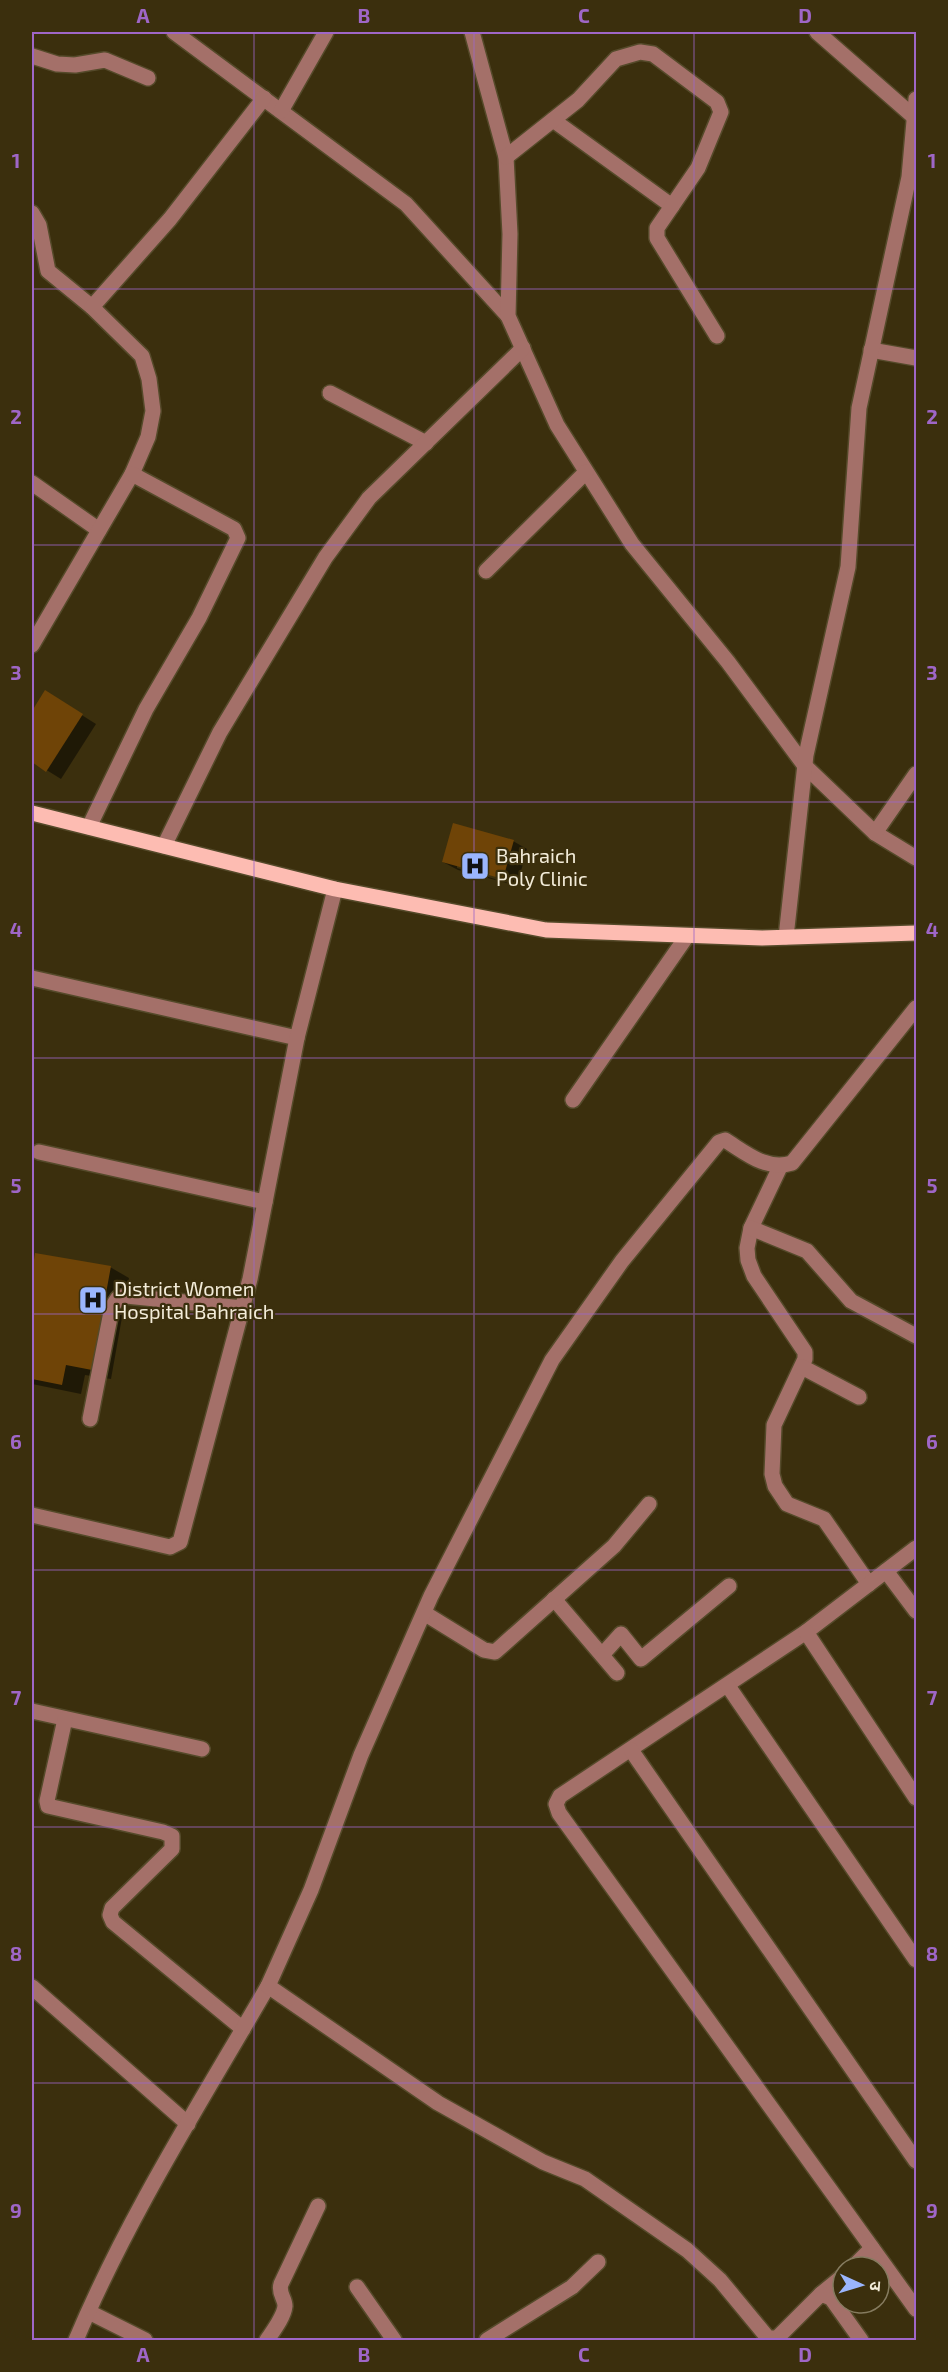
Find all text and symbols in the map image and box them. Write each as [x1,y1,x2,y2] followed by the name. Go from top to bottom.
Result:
[136,3,150,27] text: A
[358,3,370,27] text: B
[578,3,590,27] text: C
[798,3,812,27] text: D
[12,148,20,172] text: 1
[928,148,936,172] text: 1
[10,404,22,428] text: 2
[926,404,938,428] text: 2
[10,660,22,684] text: 3
[926,660,938,684] text: 3
[496,843,588,890] place label: Bahraich Poly Clinic
[459,850,491,882] hospital icon: Bahraich Poly Clinic
[10,917,23,941] text: 4
[926,917,939,941] text: 4
[10,1173,22,1197] text: 5
[926,1173,938,1197] text: 5
[114,1276,274,1323] place label: District Women Hospital Bahraich
[77,1284,109,1316] hospital icon: District Women Hospital Bahraich
[10,1429,22,1453] text: 6
[926,1429,938,1453] text: 6
[11,1685,22,1709] text: 7
[927,1685,938,1709] text: 7
[10,1941,22,1965] text: 8
[926,1941,938,1965] text: 8
[10,2198,22,2222] text: 9
[926,2198,938,2222] text: 9
[831,2255,891,2315] north arrow
[867,2281,886,2292] text: उ
[136,2342,150,2366] text: A
[358,2342,370,2366] text: B
[578,2342,590,2366] text: C
[798,2342,812,2366] text: D

